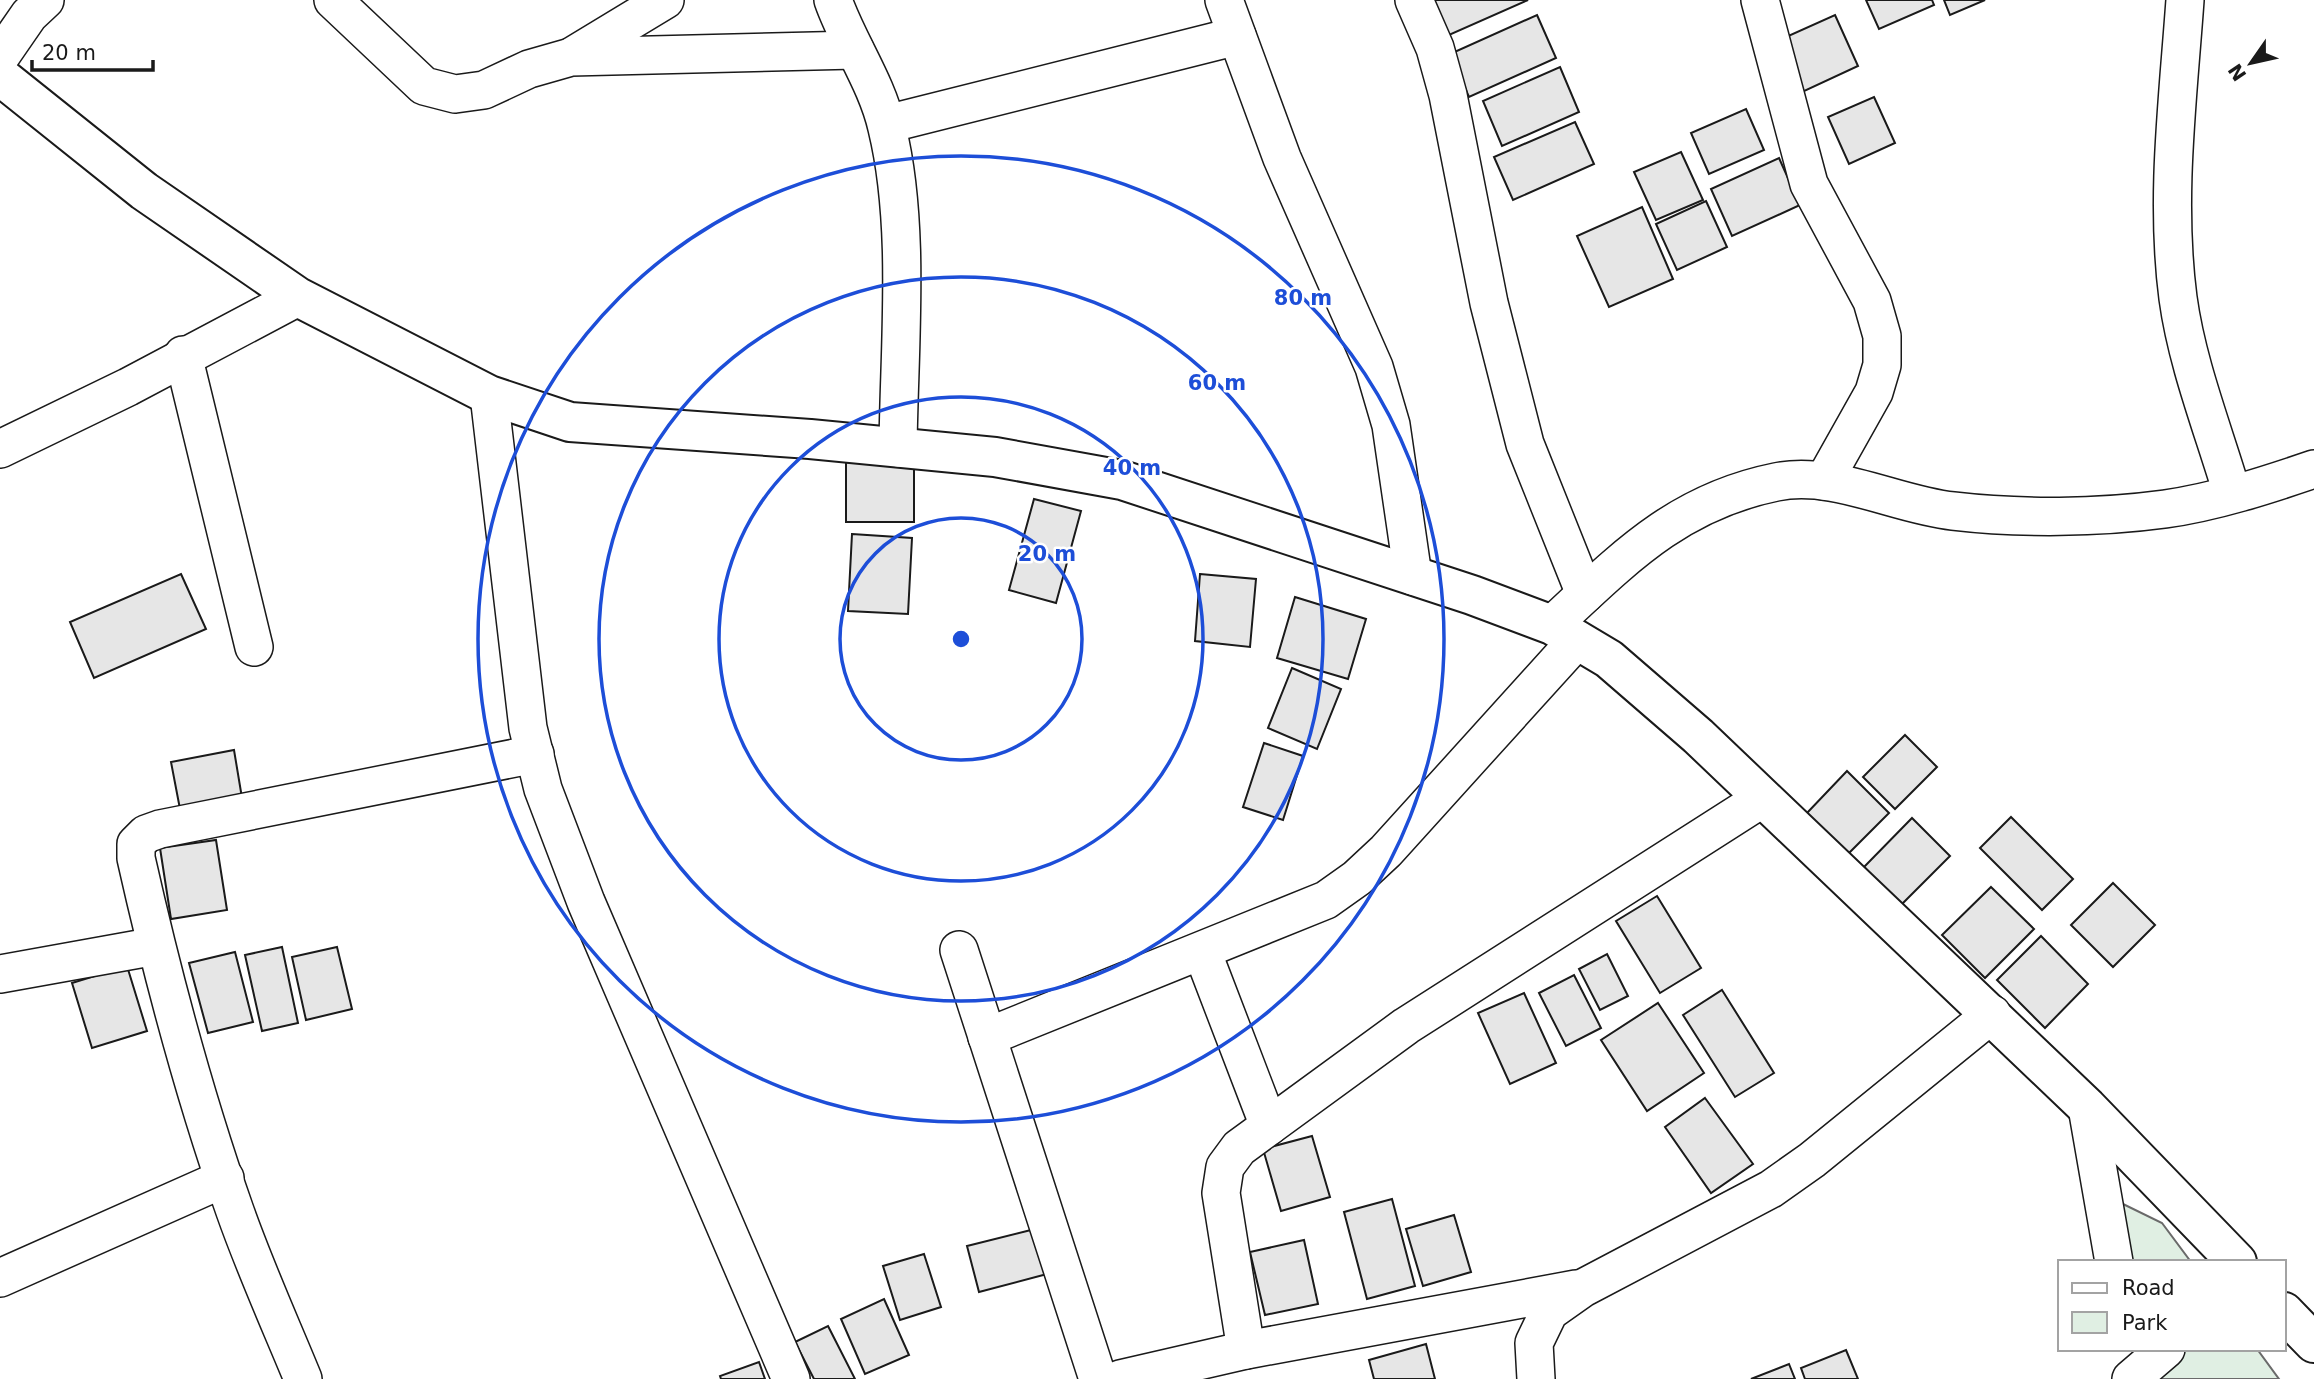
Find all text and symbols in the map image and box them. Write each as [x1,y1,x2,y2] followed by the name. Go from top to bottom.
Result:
[32,28,152,72] scale bar
[2216,28,2286,98] north arrow
[42,41,96,65] text: 20 m
[2223,60,2250,85] text: N
[1274,286,1332,310] text: 80 m
[1188,371,1246,395] text: 60 m
[1103,456,1161,480] text: 40 m
[1018,542,1076,566] text: 20 m
[949,627,973,651] centre of rings
[2058,1260,2286,1351] legend
[2122,1276,2175,1300] text: Road
[2122,1311,2168,1335] text: Park

